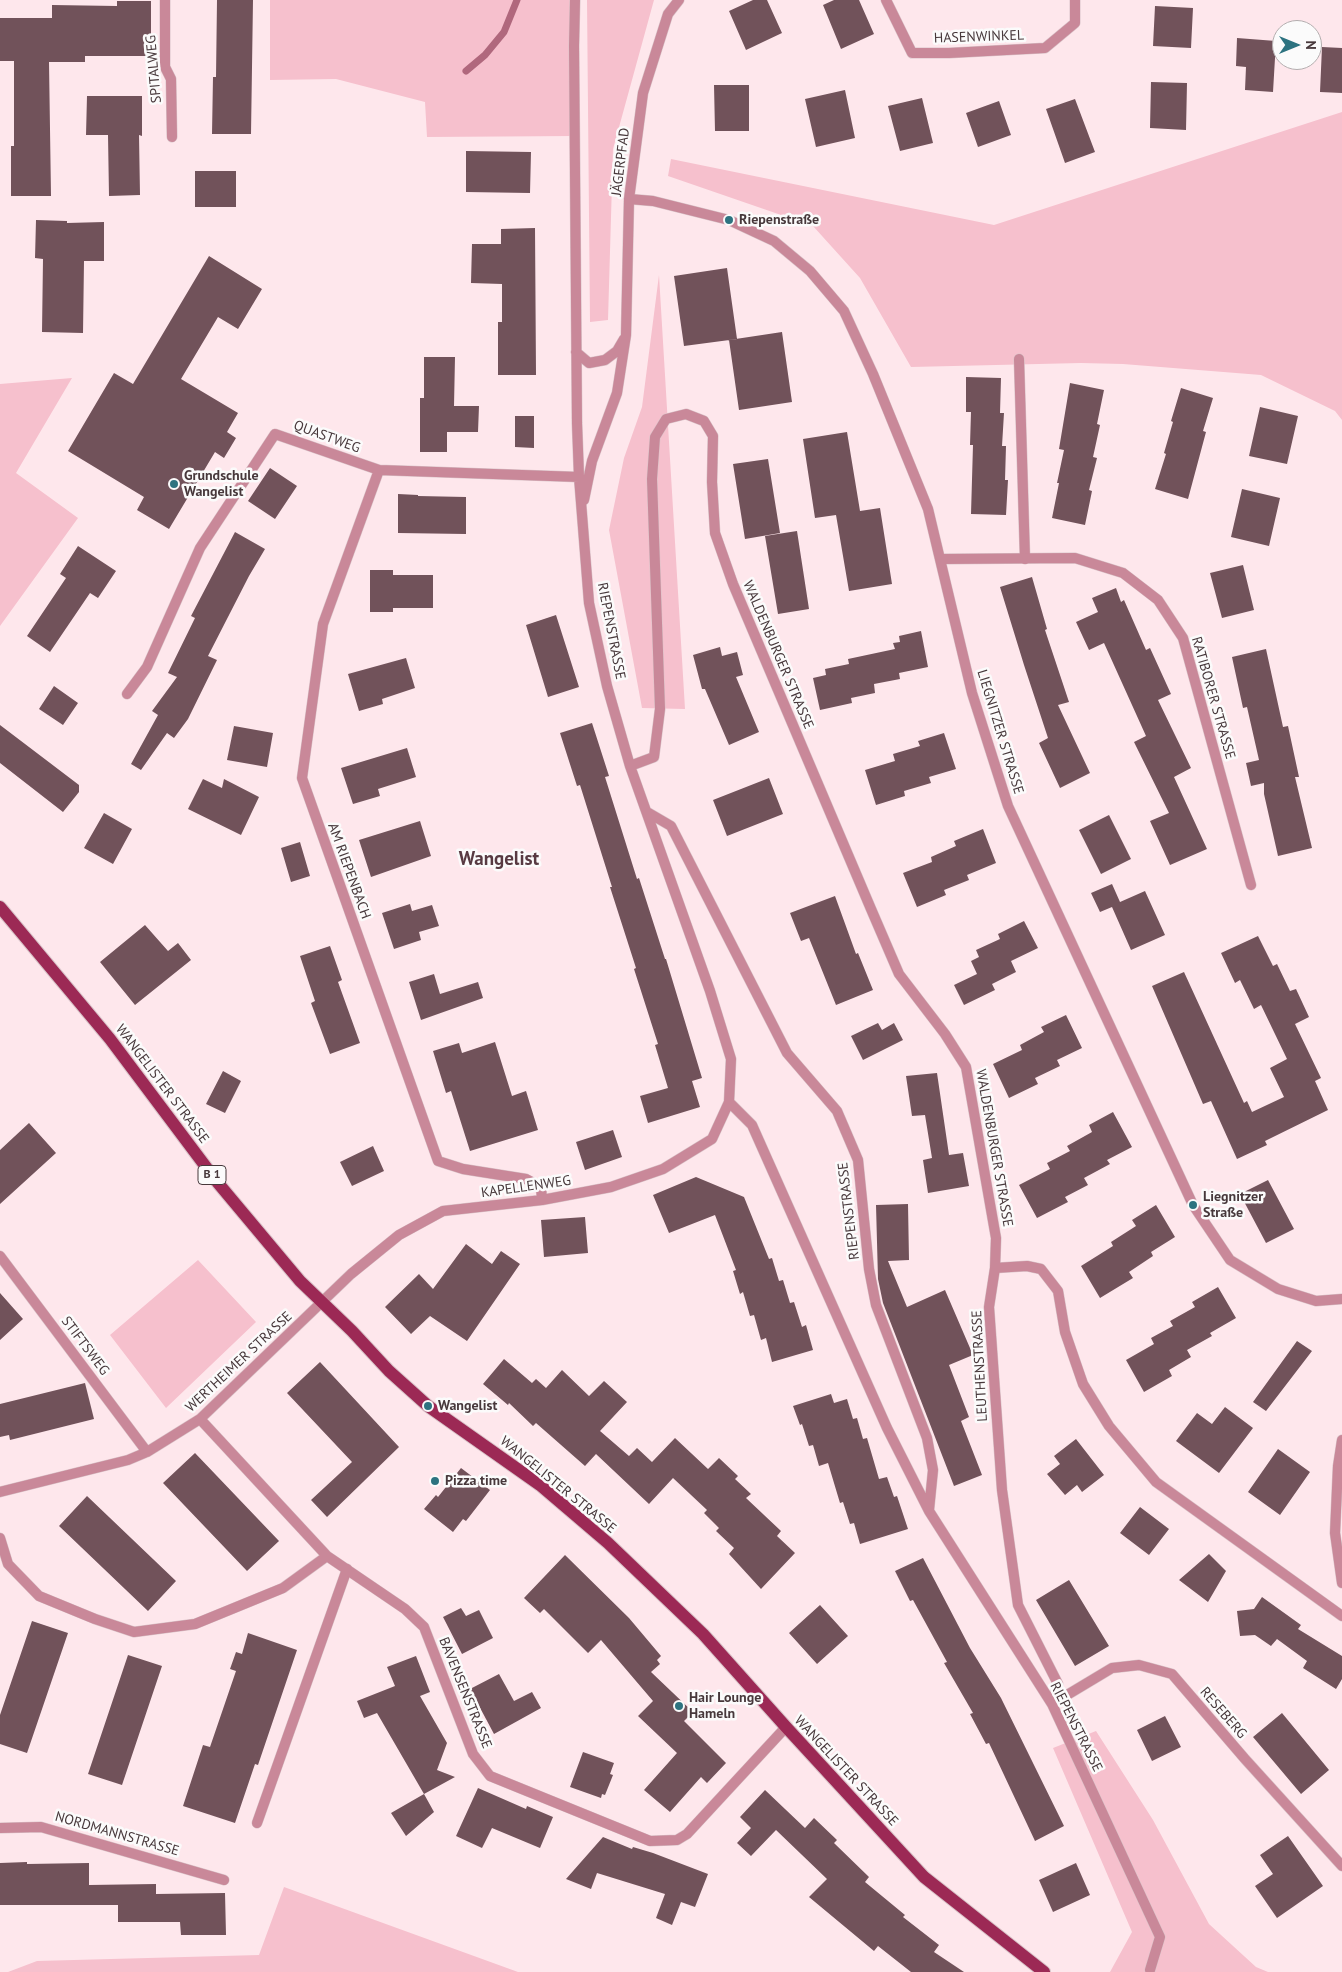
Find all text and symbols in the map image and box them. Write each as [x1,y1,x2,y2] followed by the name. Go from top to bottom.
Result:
[1272,20,1322,70] north arrow
[934,27,1024,47] street label: HASENWINKEL
[143,34,165,104] street label: SPITALWEG
[1302,40,1320,50] text: N
[608,127,634,197] street label: JÄGERPFAD
[739,212,819,228] place label: Riepenstraße
[723,214,735,226] marker: Riepenstraße
[291,417,363,457] street label: QUASTWEG
[184,468,259,501] place label: Grundschule Wangelist
[168,478,180,490] marker: Grundschule Wangelist
[739,578,817,732] street label: WALDENBURGER STRASSE
[593,581,629,681] street label: RIEPENSTRASSE
[1187,635,1239,761] street label: RATIBORER STRASSE
[973,668,1027,796] street label: LIEGNITZER STRASSE
[324,821,374,921] street label: AM RIEPENBACH
[459,849,539,871] district label: Wangelist
[112,1021,212,1147] street label: WANGELISTER STRASSE
[972,1068,1016,1228] street label: WALDENBURGER STRASSE
[835,1161,863,1261] street label: RIEPENSTRASSE
[198,1166,226,1184] road number: B 1
[480,1172,572,1202] street label: KAPELLENWEG
[1203,1189,1263,1222] place label: Liegnitzer Straße
[1187,1199,1199,1211] marker: Liegnitzer Straße
[182,1308,296,1416] street label: WERTHEIMER STRASSE
[969,1310,991,1422] street label: LEUTHENSTRASSE
[57,1313,113,1379] street label: STIFTSWEG
[438,1398,497,1414] place label: Wangelist
[422,1400,434,1412] marker: Wangelist
[496,1433,620,1537] street label: WANGELISTER STRASSE
[445,1473,507,1489] place label: Pizza time
[429,1475,441,1487] marker: Pizza time
[435,1635,495,1751] street label: BAVENSENSTRASSE
[1046,1679,1106,1775] street label: RIEPENSTRASSE
[1196,1684,1250,1742] street label: RESEBERG
[689,1690,761,1722] place label: Hair Lounge Hameln
[673,1700,685,1712] marker: Hair Lounge Hameln
[791,1712,901,1830] street label: WANGELISTER STRASSE
[53,1808,181,1860] street label: NORDMANNSTRASSE

